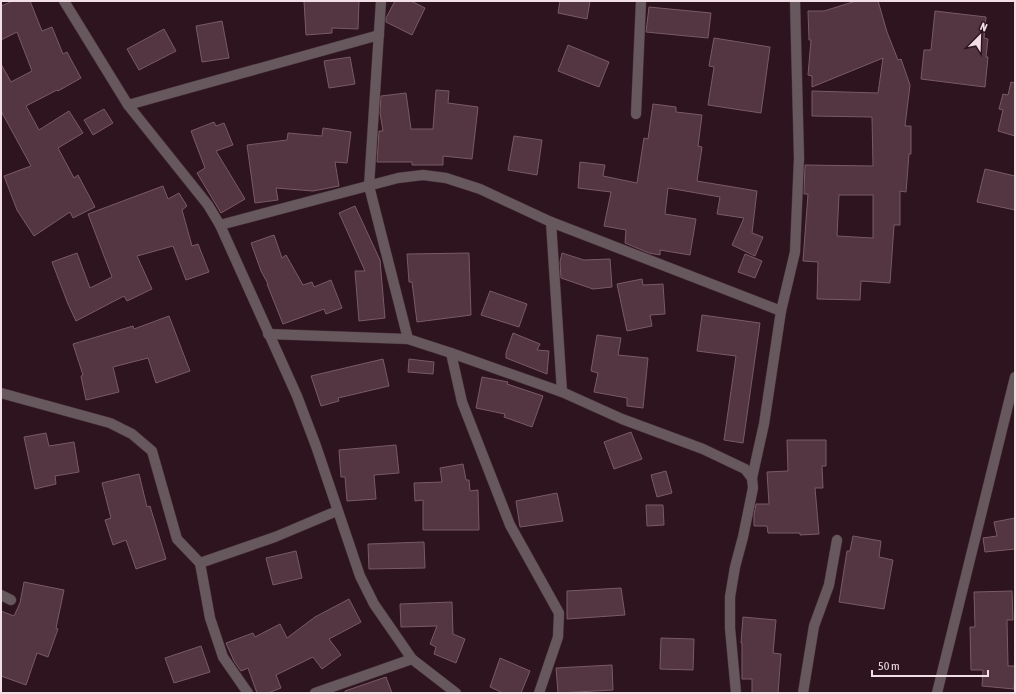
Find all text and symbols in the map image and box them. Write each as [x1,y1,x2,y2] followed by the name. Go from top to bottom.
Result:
[960,16,1000,56] north arrow
[979,20,989,34] text: N
[872,652,988,678] scale bar
[878,659,900,673] text: 50 m

